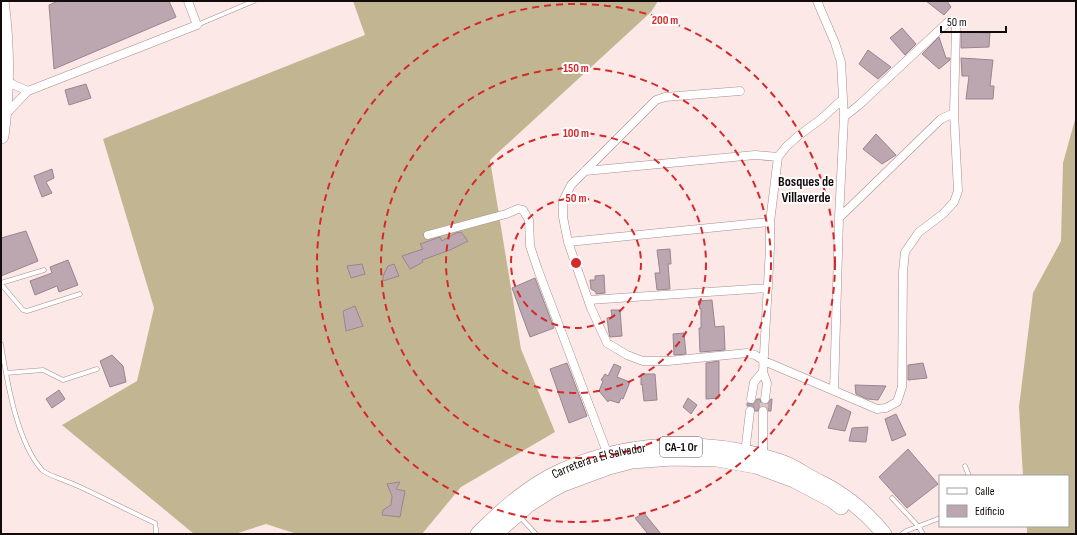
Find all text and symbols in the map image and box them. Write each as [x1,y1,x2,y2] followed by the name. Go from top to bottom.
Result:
[941,8,1006,34] scale bar
[652,13,678,28] text: 200 m
[947,15,967,30] text: 50 m
[563,61,589,76] text: 150 m
[563,126,589,141] text: 100 m
[778,173,834,206] district label: Bosques de Villaverde
[566,191,586,206] text: 50 m
[569,256,583,270] centre of rings
[660,437,702,457] road number: CA-1 Or
[549,440,647,482] street label: Carretera a El Salvador
[939,475,1069,527] legend
[975,484,995,499] text: Calle
[975,504,1004,519] text: Edificio

